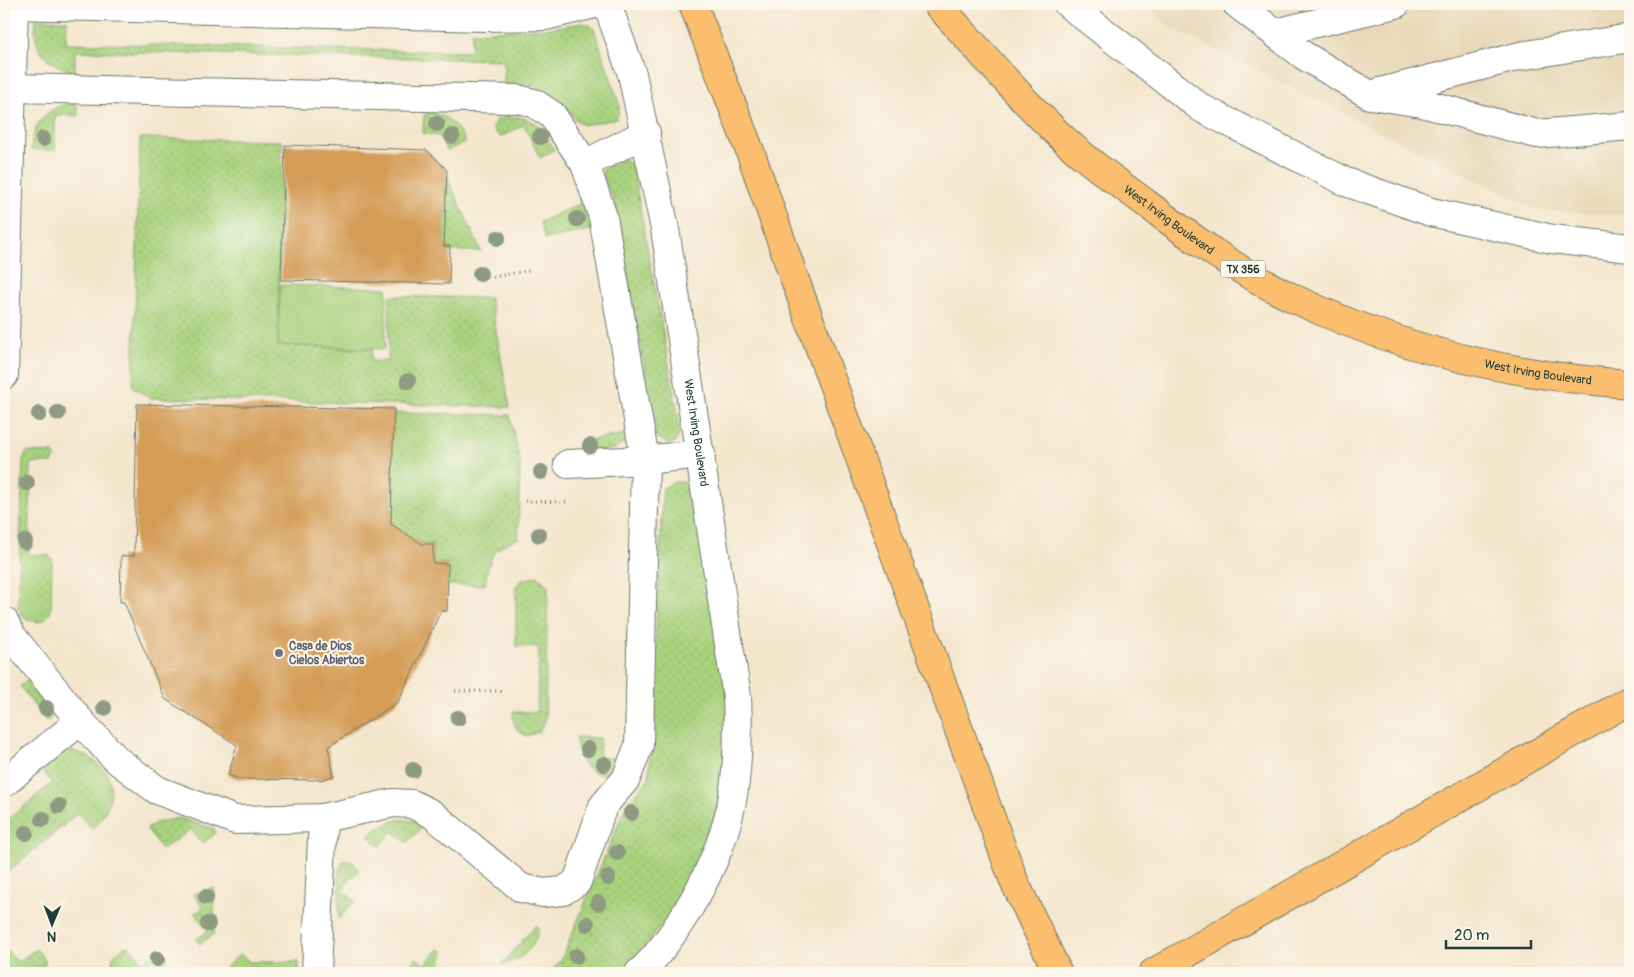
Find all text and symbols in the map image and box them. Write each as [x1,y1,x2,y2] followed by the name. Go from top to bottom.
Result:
[1120,182,1217,258] street label: West Irving Boulevard
[1220,260,1266,278] road number: TX 356
[1483,357,1593,389] street label: West Irving Boulevard
[680,378,712,488] street label: West Irving Boulevard
[289,639,365,668] place label: Casa de Dios Cielos Abiertos
[273,647,285,659] marker: Casa de Dios Cielos Abiertos
[28,900,78,950] north arrow
[1446,917,1532,949] scale bar
[1454,926,1489,945] text: 20 m
[47,928,57,945] text: N

